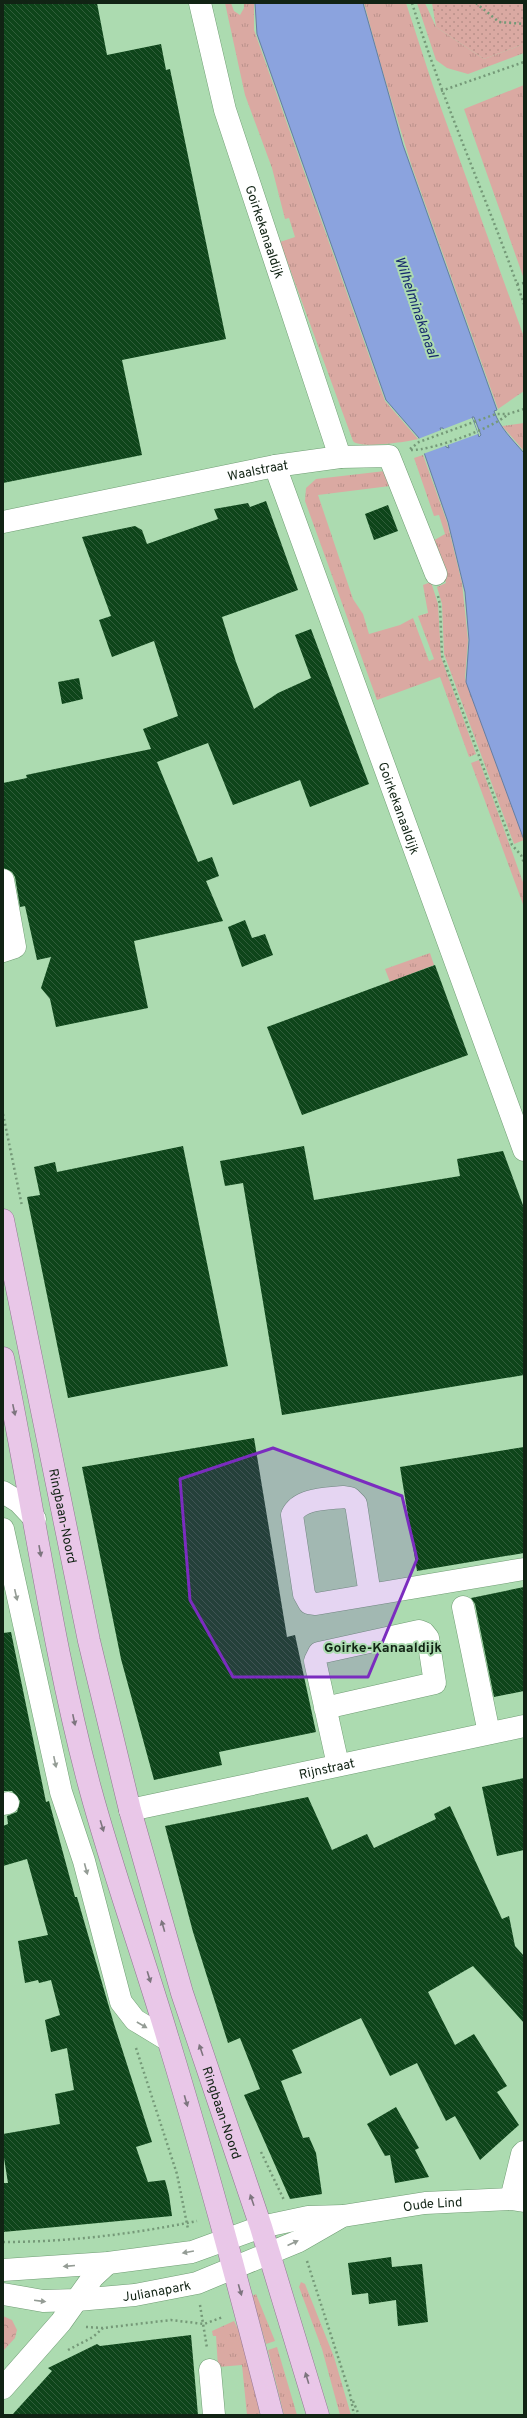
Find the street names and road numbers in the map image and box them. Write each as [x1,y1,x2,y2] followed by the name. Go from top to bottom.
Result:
[240,183,286,281] street label: Goirkekanaaldijk
[226,458,289,486] street label: Waalstraat
[373,760,422,857] street label: Goirkekanaaldijk
[44,1467,79,1565] street label: Ringbaan-Noord
[298,1756,356,1784] street label: Rijnstraat
[197,2065,243,2161] street label: Ringbaan-Noord
[402,2195,463,2216] street label: Oude Lind
[122,2278,193,2306] street label: Julianapark

